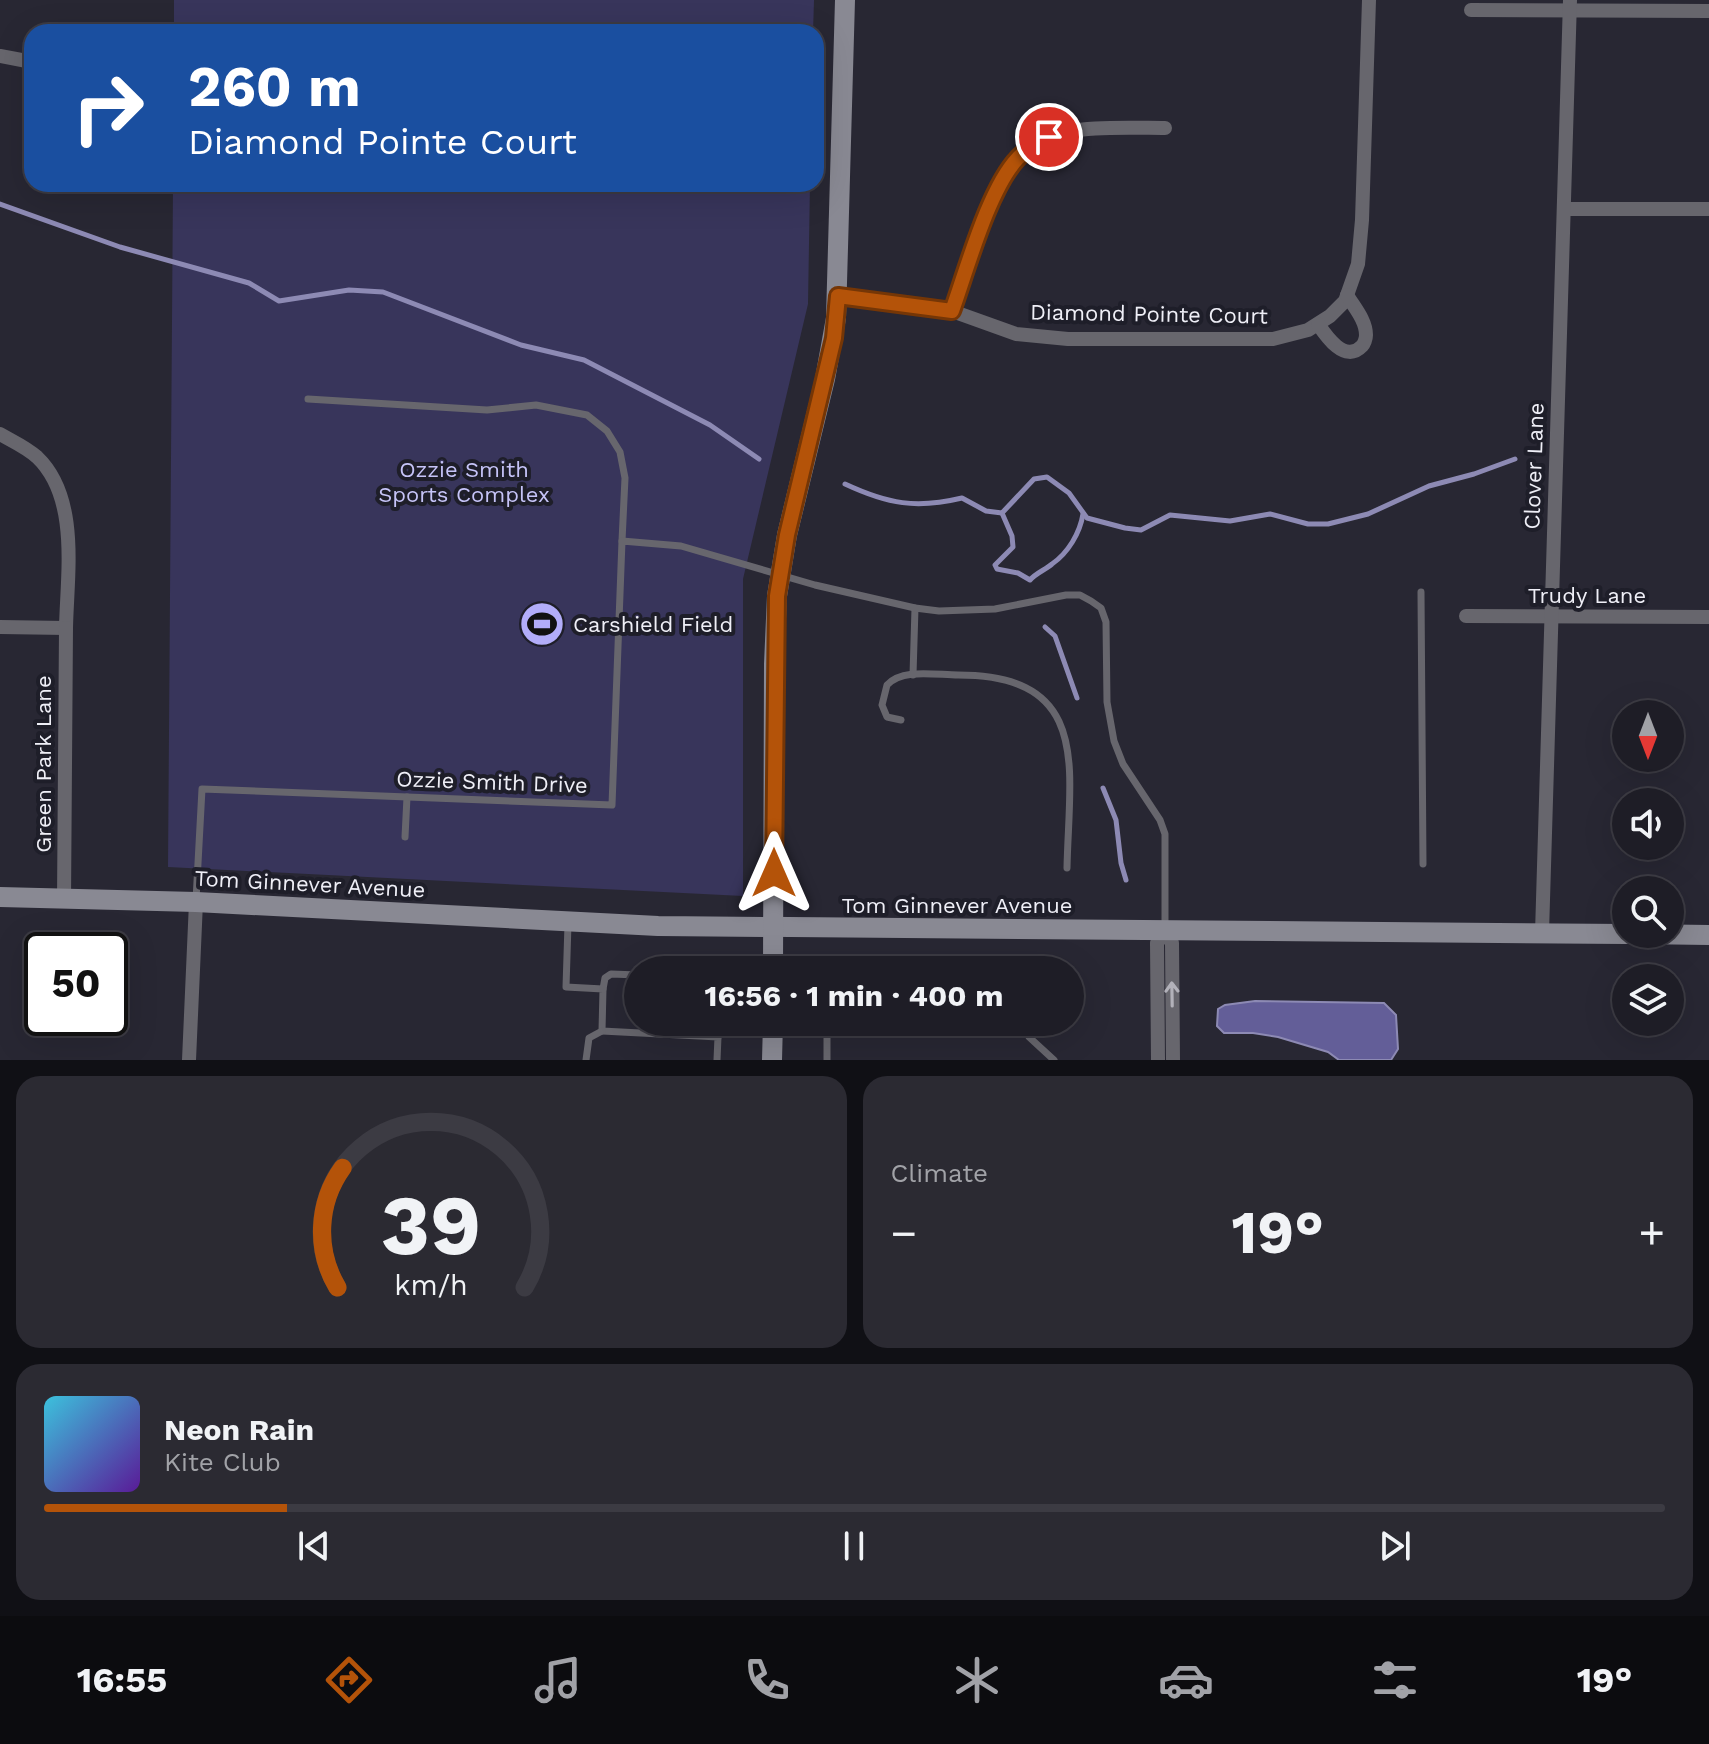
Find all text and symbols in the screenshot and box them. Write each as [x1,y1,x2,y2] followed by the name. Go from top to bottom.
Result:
[188,54,361,120] text: 260 m
[56,56,160,160] icon: right
[1015,103,1083,171] pin
[1027,115,1071,159] icon: arrive
[188,121,577,163] text: Diamond Pointe Court
[1030,299,1268,329] street label: Diamond Pointe Court
[1519,402,1549,530] street label: Clover Lane
[378,457,550,507] park label: Ozzie Smith Sports Complex
[1528,583,1646,608] street label: Trudy Lane
[518,600,566,648] sports icon: Carshield Field
[573,612,733,637] place label: Carshield Field
[31,675,56,853] street label: Green Park Lane
[1612,700,1684,772] north arrow
[1612,700,1684,1036] map controls
[396,766,588,798] street label: Ozzie Smith Drive
[1612,788,1684,860] button: sound
[732,831,816,915] position arrow
[194,865,426,903] street label: Tom Ginnever Avenue
[1612,876,1684,948] button: search
[842,893,1072,918] street label: Tom Ginnever Avenue
[24,932,128,1036] speed limit sign: 50
[1612,964,1684,1036] button: layers
[705,978,1003,1013] text: 16:56 · 1 min · 400 m
[1165,981,1180,1008] one-way arrow
[891,1158,988,1188] text: Climate
[381,1177,482,1274] text: 39
[1231,1197,1324,1268] text: 19°
[891,1207,917,1259] text: −
[1638,1207,1665,1259] text: +
[394,1268,468,1302] text: km/h
[164,1412,314,1447] text: Neon Rain
[164,1447,281,1477] text: Kite Club
[292,1524,336,1568] icon: previous
[832,1524,876,1568] icon: pause
[1373,1524,1417,1568] icon: next
[321,1652,377,1708] icon: directions
[530,1652,586,1708] icon: music
[739,1652,795,1708] icon: phone
[949,1652,1005,1708] icon: climate
[1158,1652,1214,1708] icon: car
[1367,1652,1423,1708] icon: filters
[77,1659,167,1701] text: 16:55
[1577,1659,1632,1701] text: 19°

